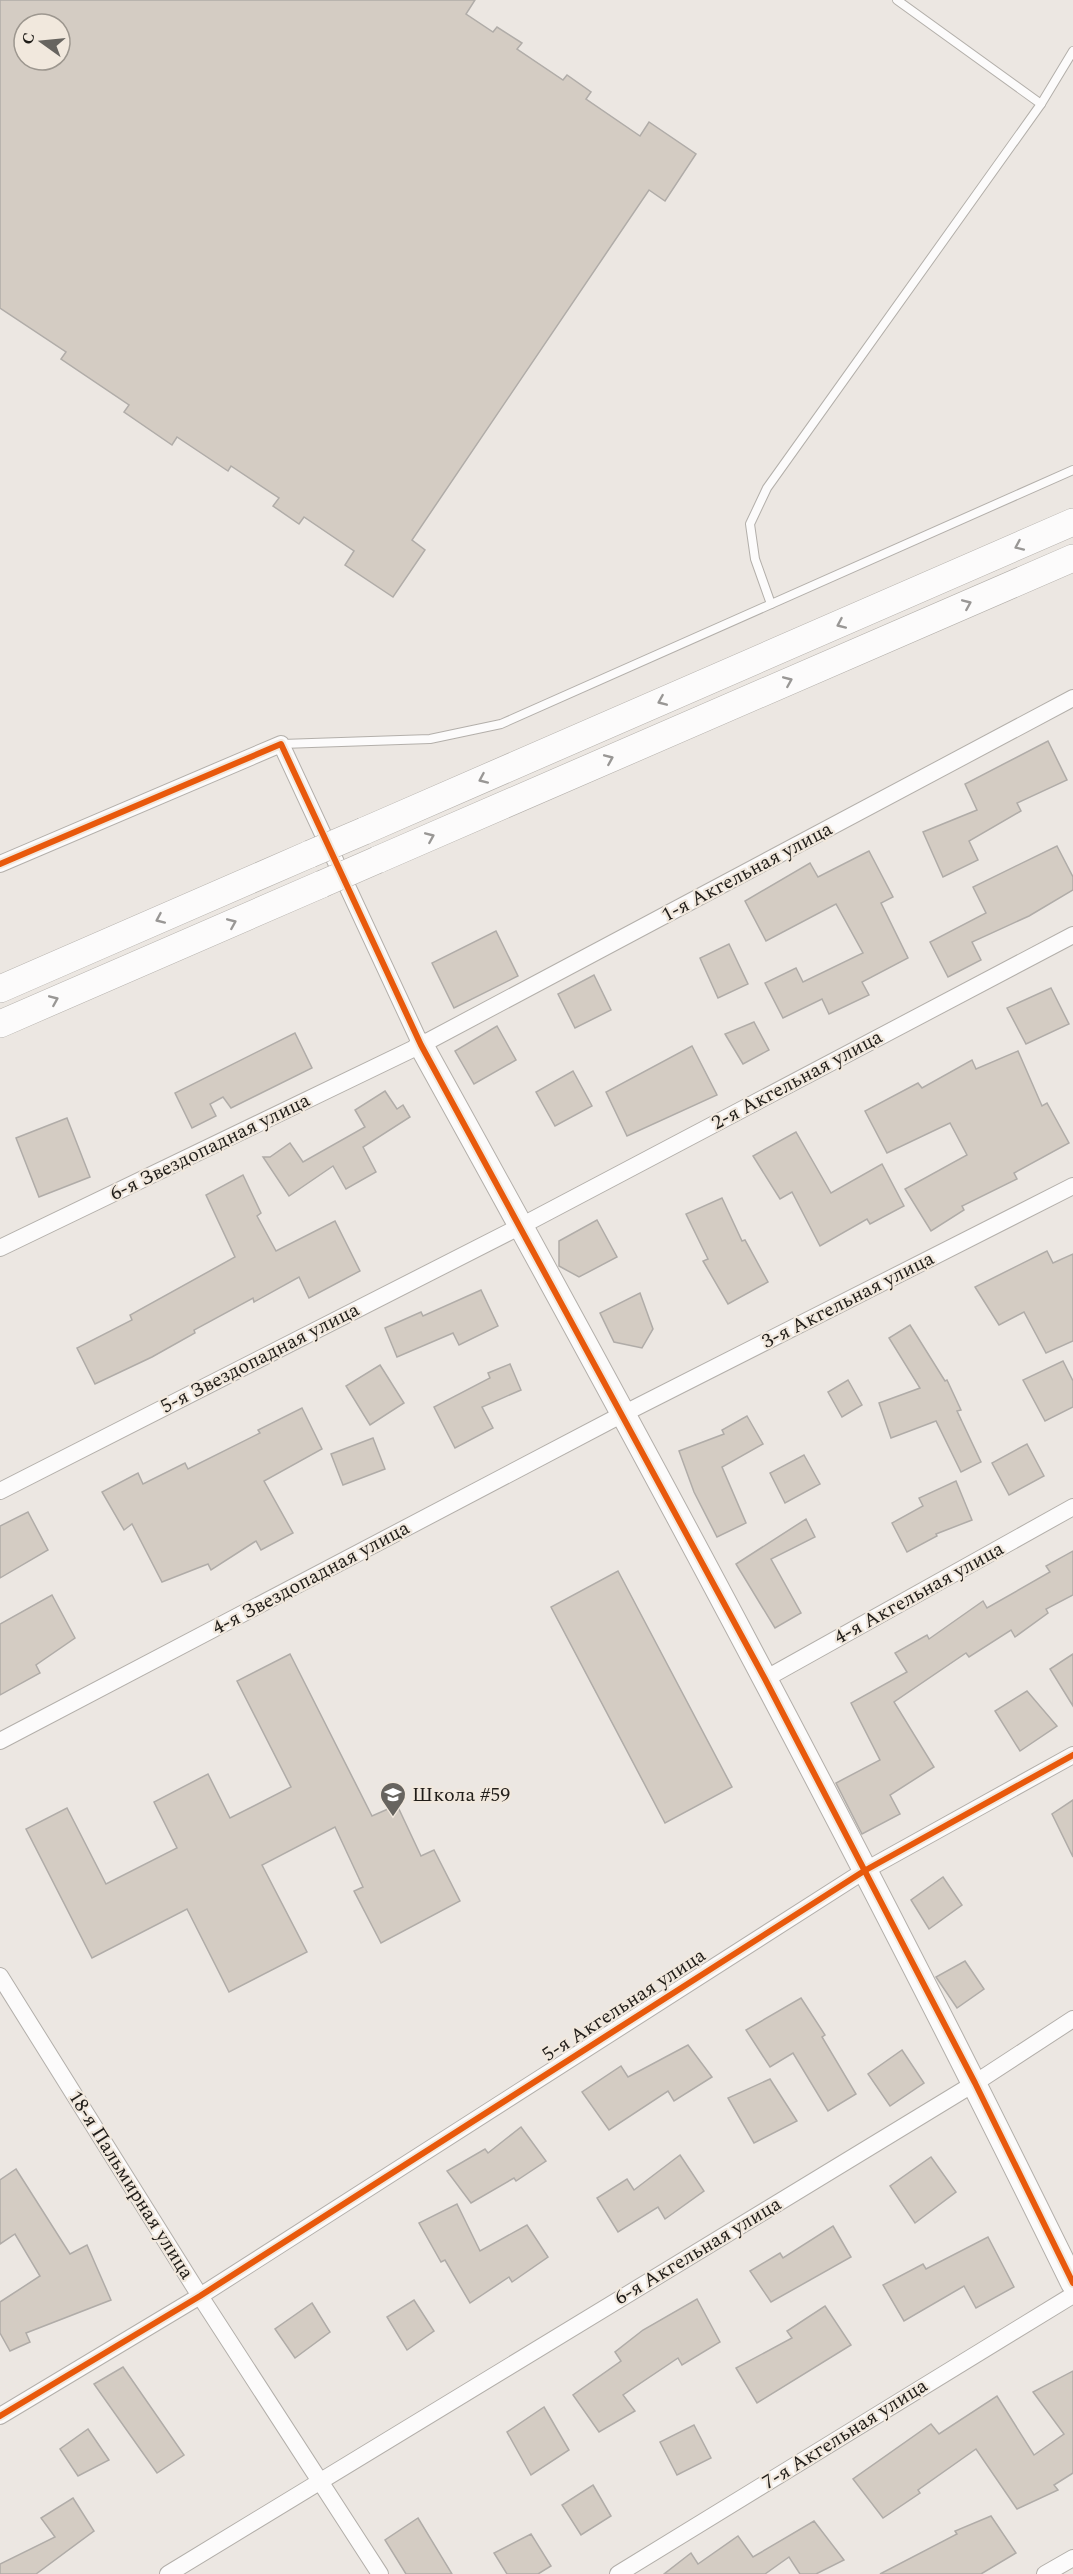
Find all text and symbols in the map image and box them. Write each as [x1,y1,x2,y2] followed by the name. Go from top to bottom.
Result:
[12,12,72,72] north arrow
[15,30,42,47] text: С
[1015,538,1026,550] one-way arrow
[961,599,972,611] one-way arrow
[836,616,847,628] one-way arrow
[782,677,793,689] one-way arrow
[657,694,668,706] one-way arrow
[603,754,614,766] one-way arrow
[478,772,489,784] one-way arrow
[656,814,838,930] street label: 1-я Акгельная улица
[424,832,435,844] one-way arrow
[155,912,166,924] one-way arrow
[226,918,237,930] one-way arrow
[47,996,58,1008] one-way arrow
[706,1022,888,1138] street label: 2-я Акгельная улица
[105,1085,316,1209] street label: 6-я Звездопадная улица
[756,1243,940,1357] street label: 3-я Акгельная улица
[155,1295,365,1421] street label: 5-я Звездопадная улица
[207,1513,415,1643] street label: 4-я Звездопадная улица
[829,1534,1010,1652] street label: 4-я Акгельная улица
[378,1780,408,1818] school or university icon: Школа #59
[412,1780,510,1810] place label: Школа #59
[536,1941,712,2069] street label: 5-я Акгельная улица
[61,2085,202,2286] street label: 18-я Пальмирная улица
[609,2189,787,2313] street label: 6-я Акгельная улица
[756,2371,934,2497] street label: 7-я Акгельная улица

